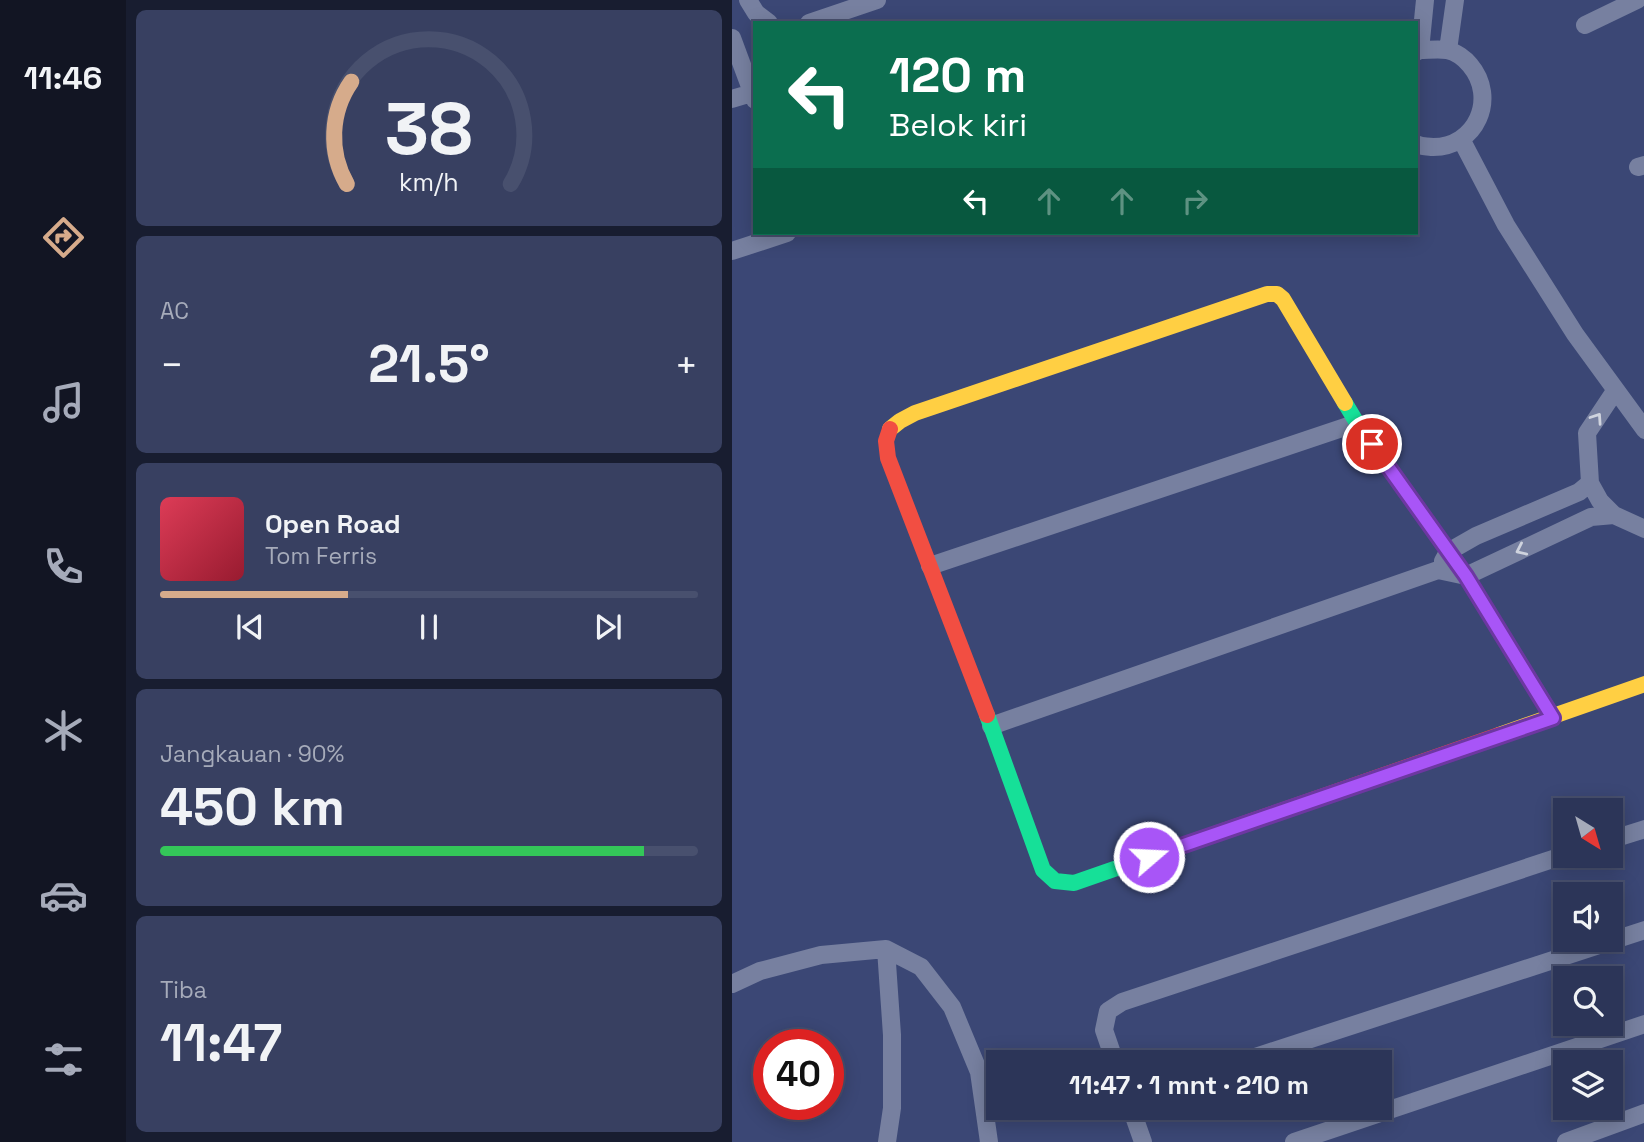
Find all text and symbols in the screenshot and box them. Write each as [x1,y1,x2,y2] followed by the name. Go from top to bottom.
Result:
[889,44,1026,106] text: 120 m
[774,49,865,140] icon: left
[24,58,102,98] text: 11:46
[385,83,473,176] text: 38
[889,105,1027,145] text: Belok kiri
[399,166,459,198] text: km/h
[957,182,995,220] icon: left
[1030,182,1068,220] icon: ahead
[1103,182,1141,220] icon: ahead
[1176,182,1214,220] icon: right
[39,213,88,262] icon: directions
[160,296,189,326] text: AC
[368,331,490,397] text: 21.5°
[160,341,184,389] text: −
[674,341,698,389] text: +
[39,378,88,427] icon: music
[1589,413,1601,426] one-way arrow
[1342,414,1402,474] pin
[1353,425,1391,463] icon: arrive
[265,507,401,541] text: Open Road
[265,541,377,571] text: Tom Ferris
[1516,541,1529,555] one-way arrow
[39,542,88,591] icon: phone
[231,608,269,646] icon: previous
[410,608,448,646] icon: pause
[589,608,627,646] icon: next
[39,706,88,755] icon: climate
[160,739,344,769] text: Jangkauan · 90%
[160,774,345,840] text: 450 km
[1553,798,1623,868] north arrow
[1553,798,1623,1120] map controls
[1112,820,1186,894] position arrow
[39,871,88,920] icon: car
[1553,882,1623,952] button: sound
[1553,966,1623,1036] button: search
[160,975,207,1005] text: Tiba
[160,1010,282,1076] text: 11:47
[753,1029,844,1120] speed limit sign: 40
[39,1035,88,1084] icon: filters
[1553,1050,1623,1120] button: layers
[1069,1068,1309,1102] text: 11:47 · 1 mnt · 210 m

